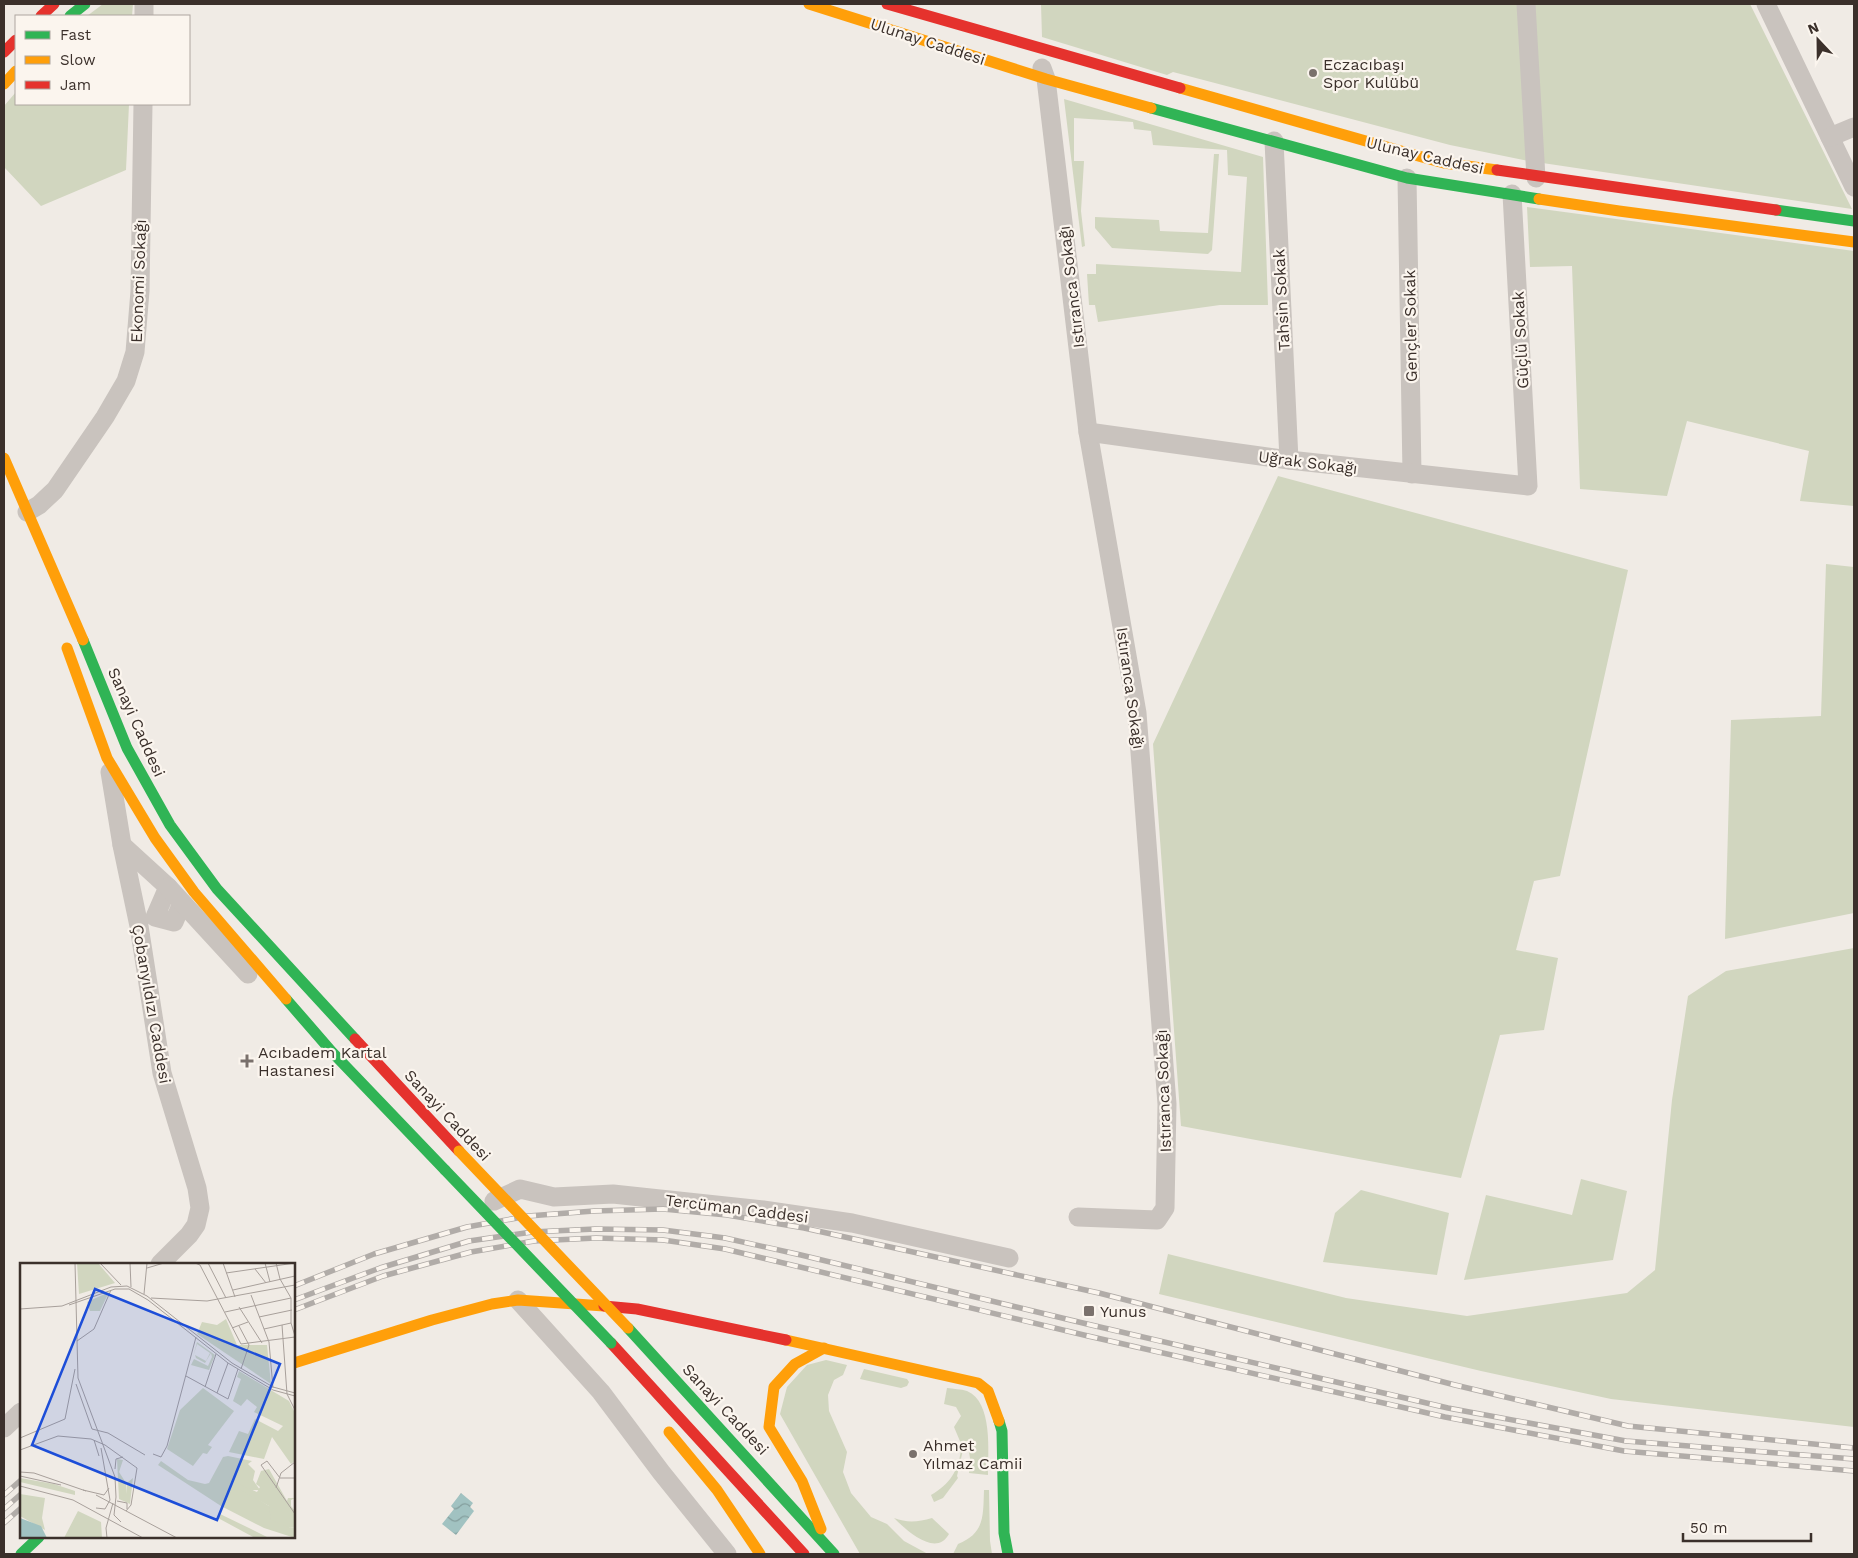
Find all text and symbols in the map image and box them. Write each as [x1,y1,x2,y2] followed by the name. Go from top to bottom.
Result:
[868,14,988,69] street label: Ulunay Caddesi
[15,15,190,105] legend
[1793,15,1843,65] north arrow
[1805,19,1821,37] text: N
[60,26,92,44] text: Fast
[60,51,96,69] text: Slow
[1323,55,1419,92] place label: Eczacıbaşı Spor Kulübü
[1307,67,1319,79] marker: Eczacıbaşı Spor Kulübü
[60,76,91,94] text: Jam
[1364,133,1485,178] street label: Ulunay Caddesi
[127,219,150,343] street label: Ekonomi Sokağı
[1055,225,1088,349] street label: Istıranca Sokağı
[1269,249,1294,351] street label: Tahsin Sokak
[1400,270,1421,382] street label: Gençler Sokak
[1508,291,1533,389] street label: Güçlü Sokak
[1257,447,1359,478] street label: Uğrak Sokağı
[1113,626,1148,750] street label: Istıranca Sokağı
[104,665,169,780] street label: Sanayi Caddesi
[128,923,175,1085] street label: Çobanyıldızı Caddesi
[1152,1029,1175,1153] street label: Istıranca Sokağı
[258,1043,387,1080] place label: Acıbadem Kartal Hastanesi
[240,1054,254,1068] marker: Acıbadem Kartal Hastanesi
[401,1066,495,1165] street label: Sanayi Caddesi
[664,1190,810,1227] street label: Tercüman Caddesi
[20,1263,295,1538] inset map
[1100,1302,1146,1321] place label: Yunus
[1082,1304,1096,1318] marker: Yunus
[679,1360,773,1459] street label: Sanayi Caddesi
[923,1436,1023,1473] place label: Ahmet Yılmaz Camii
[907,1448,919,1460] marker: Ahmet Yılmaz Camii
[1683,1510,1810,1542] scale bar
[1690,1519,1727,1537] text: 50 m

